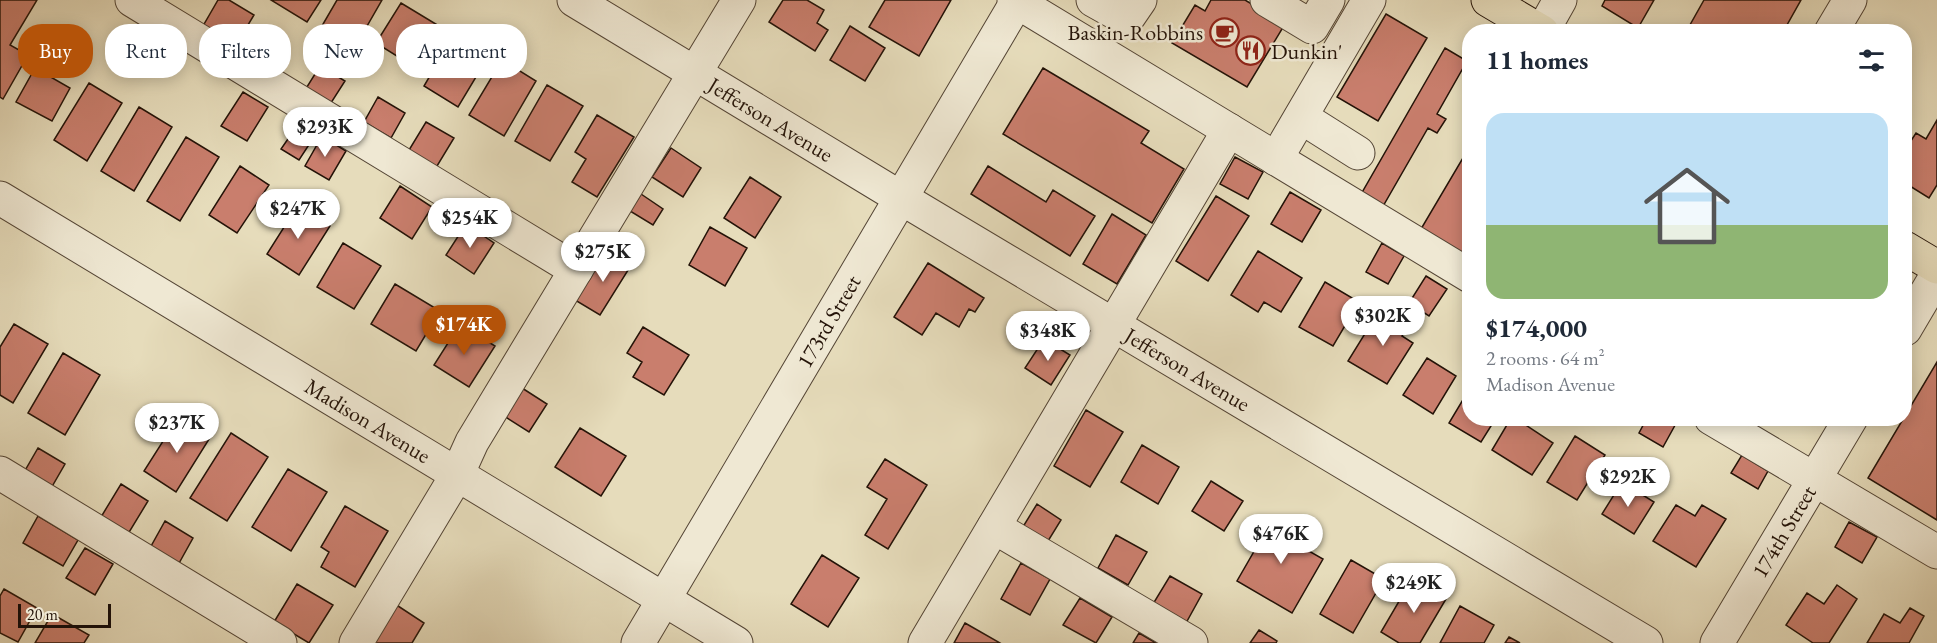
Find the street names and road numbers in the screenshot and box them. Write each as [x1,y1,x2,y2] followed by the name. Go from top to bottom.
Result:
[701,69,839,168] street label: Jefferson Avenue
[790,269,867,373] street label: 173rd Street
[1118,319,1256,418] street label: Jefferson Avenue
[300,371,437,470] street label: Madison Avenue
[1745,480,1822,583] street label: 174th Street

